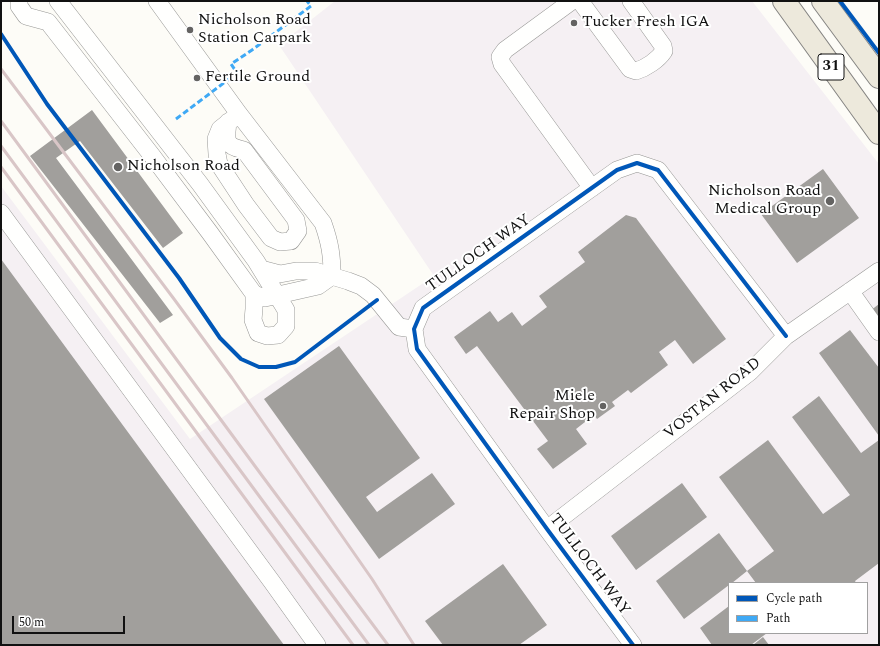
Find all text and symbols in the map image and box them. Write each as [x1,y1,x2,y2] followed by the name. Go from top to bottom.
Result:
[198,11,311,49] place label: Nicholson Road Station Carpark
[582,13,710,33] place label: Tucker Fresh IGA
[569,18,579,28] marker: Tucker Fresh IGA
[185,25,195,35] marker: Nicholson Road Station Carpark
[818,54,844,80] road number: 31
[205,68,310,88] place label: Fertile Ground
[192,73,202,83] marker: Fertile Ground
[127,157,240,177] place label: Nicholson Road
[112,161,124,173] marker: Nicholson Road
[708,182,821,220] place label: Nicholson Road Medical Group
[824,195,836,207] marker: Nicholson Road Medical Group
[423,211,535,297] street label: TULLOCH WAY
[661,354,765,444] street label: VOSTAN ROAD
[509,387,595,425] place label: Miele Repair Shop
[598,401,608,411] marker: Miele Repair Shop
[544,510,634,620] street label: TULLOCH WAY
[728,582,868,634] legend
[766,589,823,608] text: Cycle path
[14,608,127,634] scale bar
[766,609,791,628] text: Path
[19,613,44,632] text: 50 m

